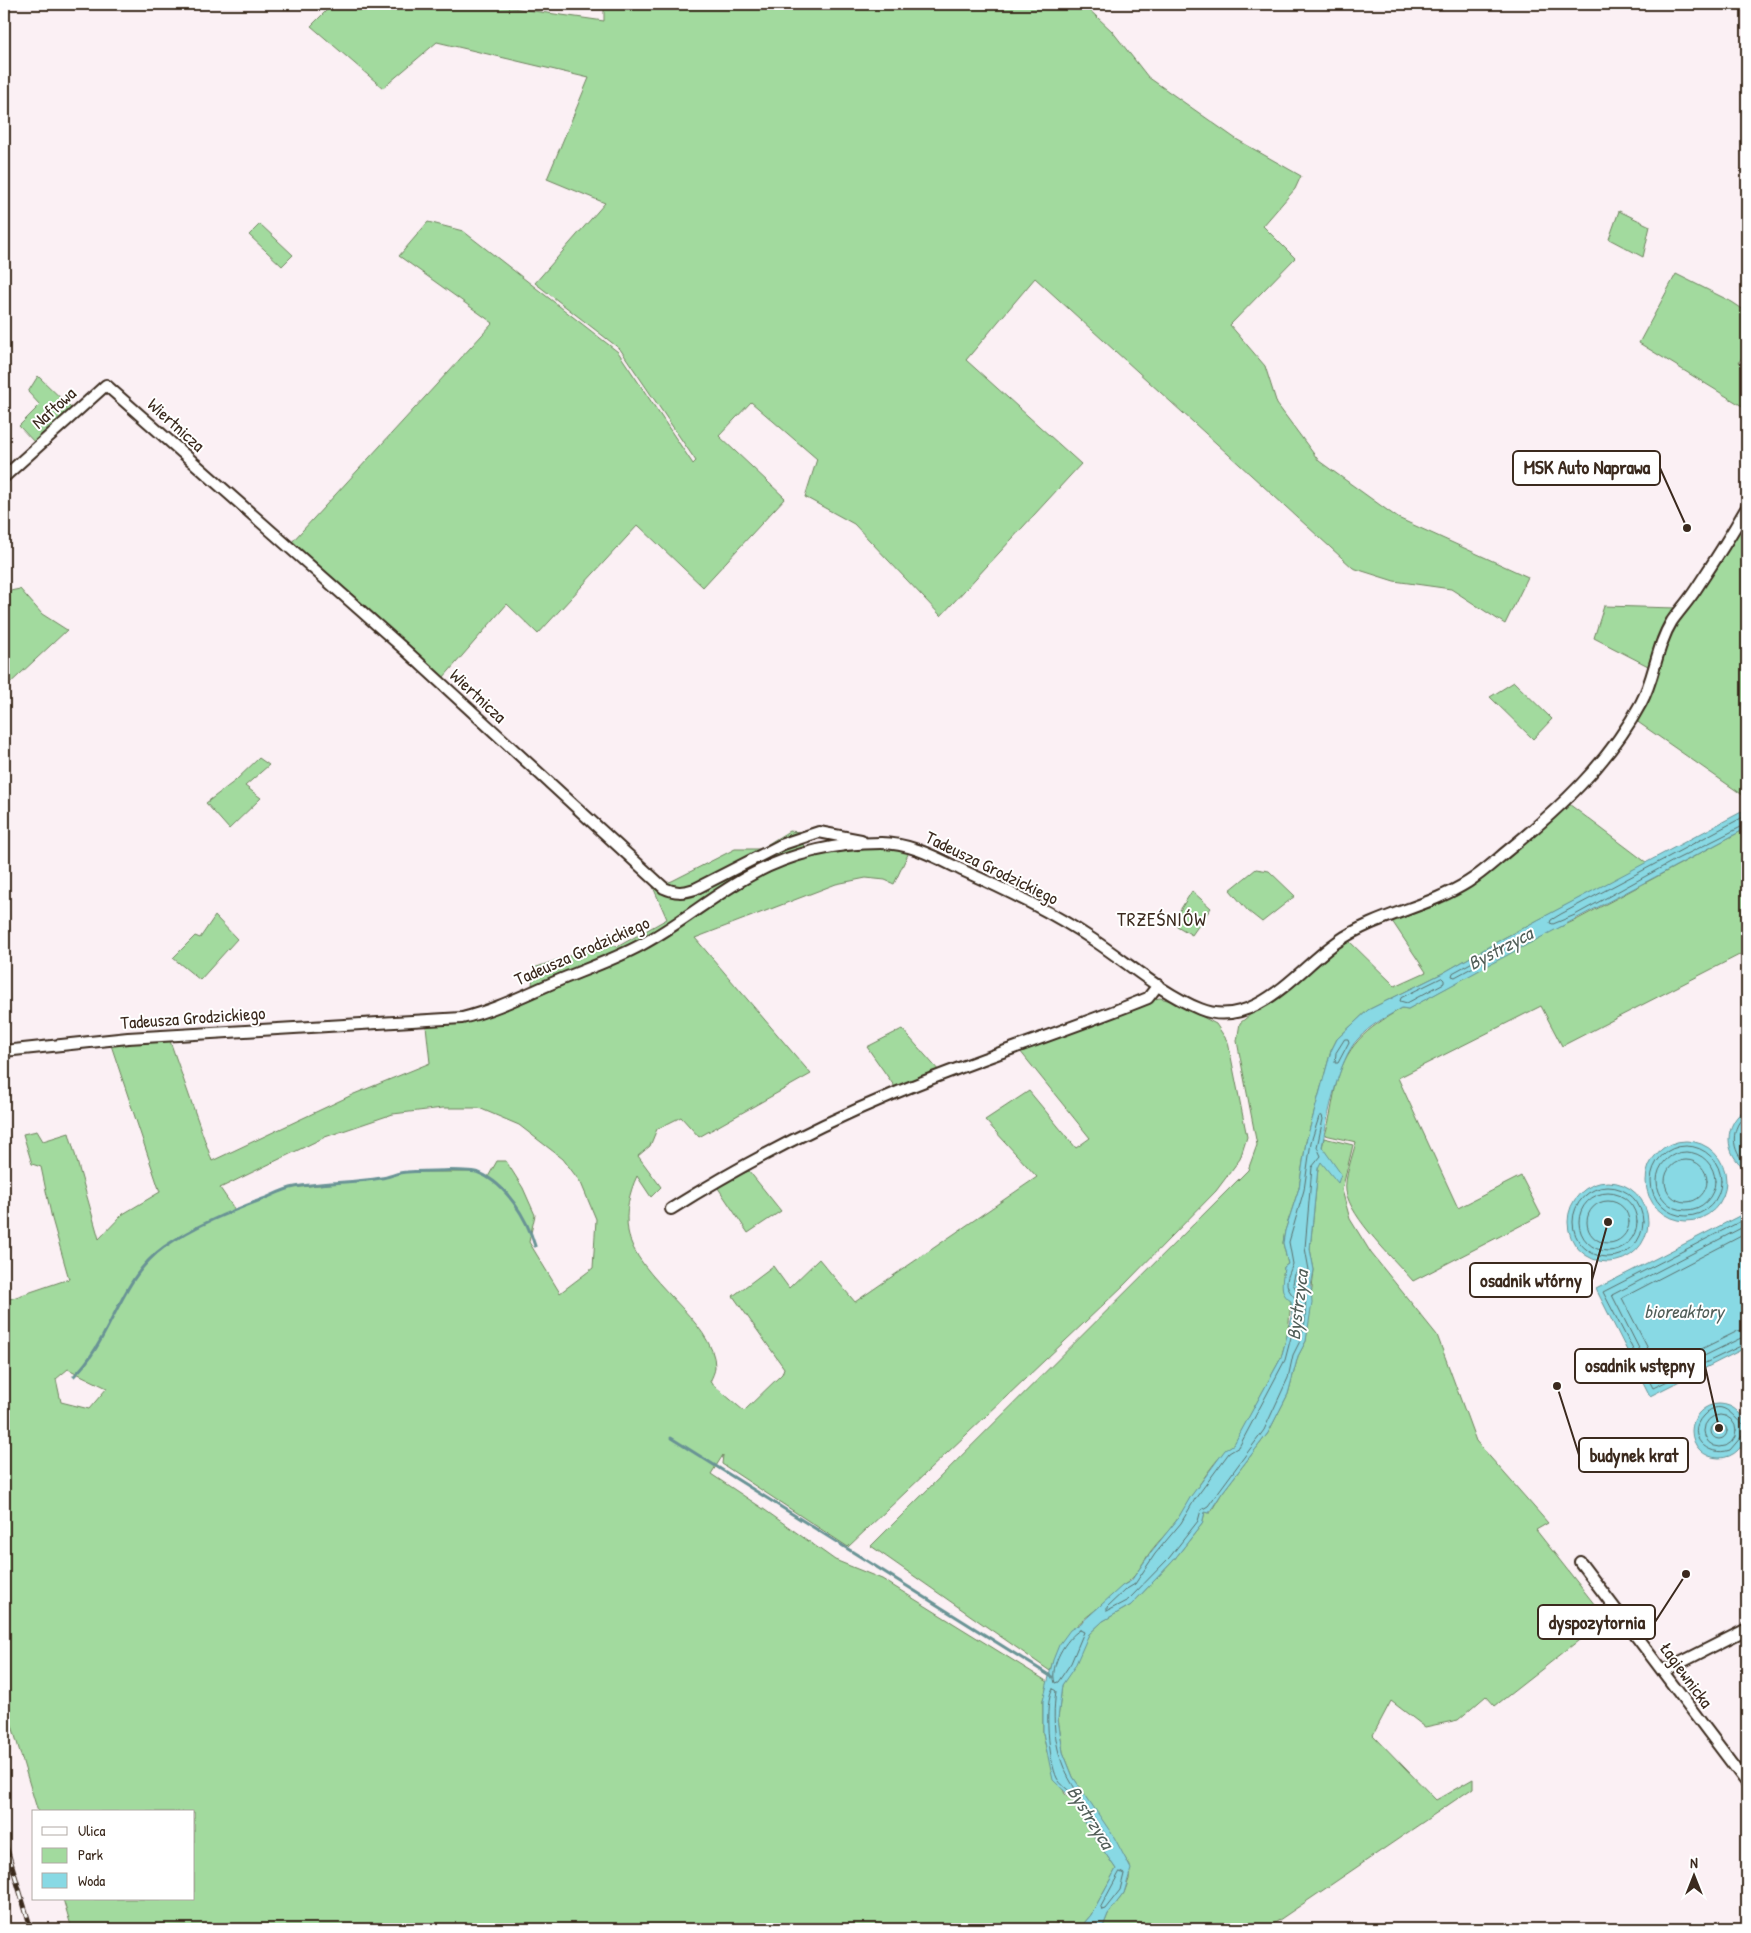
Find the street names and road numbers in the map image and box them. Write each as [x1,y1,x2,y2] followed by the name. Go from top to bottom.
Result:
[26,381,81,434] street label: Naftowa
[142,392,210,457] street label: Wiertnicza
[444,663,512,728] street label: Wiertnicza
[921,824,1063,911] street label: Tadeusza Grodzickiego
[510,910,653,991] street label: Tadeusza Grodzickiego
[120,1000,266,1035] street label: Tadeusza Grodzickiego
[1654,1636,1719,1713] street label: Łagiewnicka

